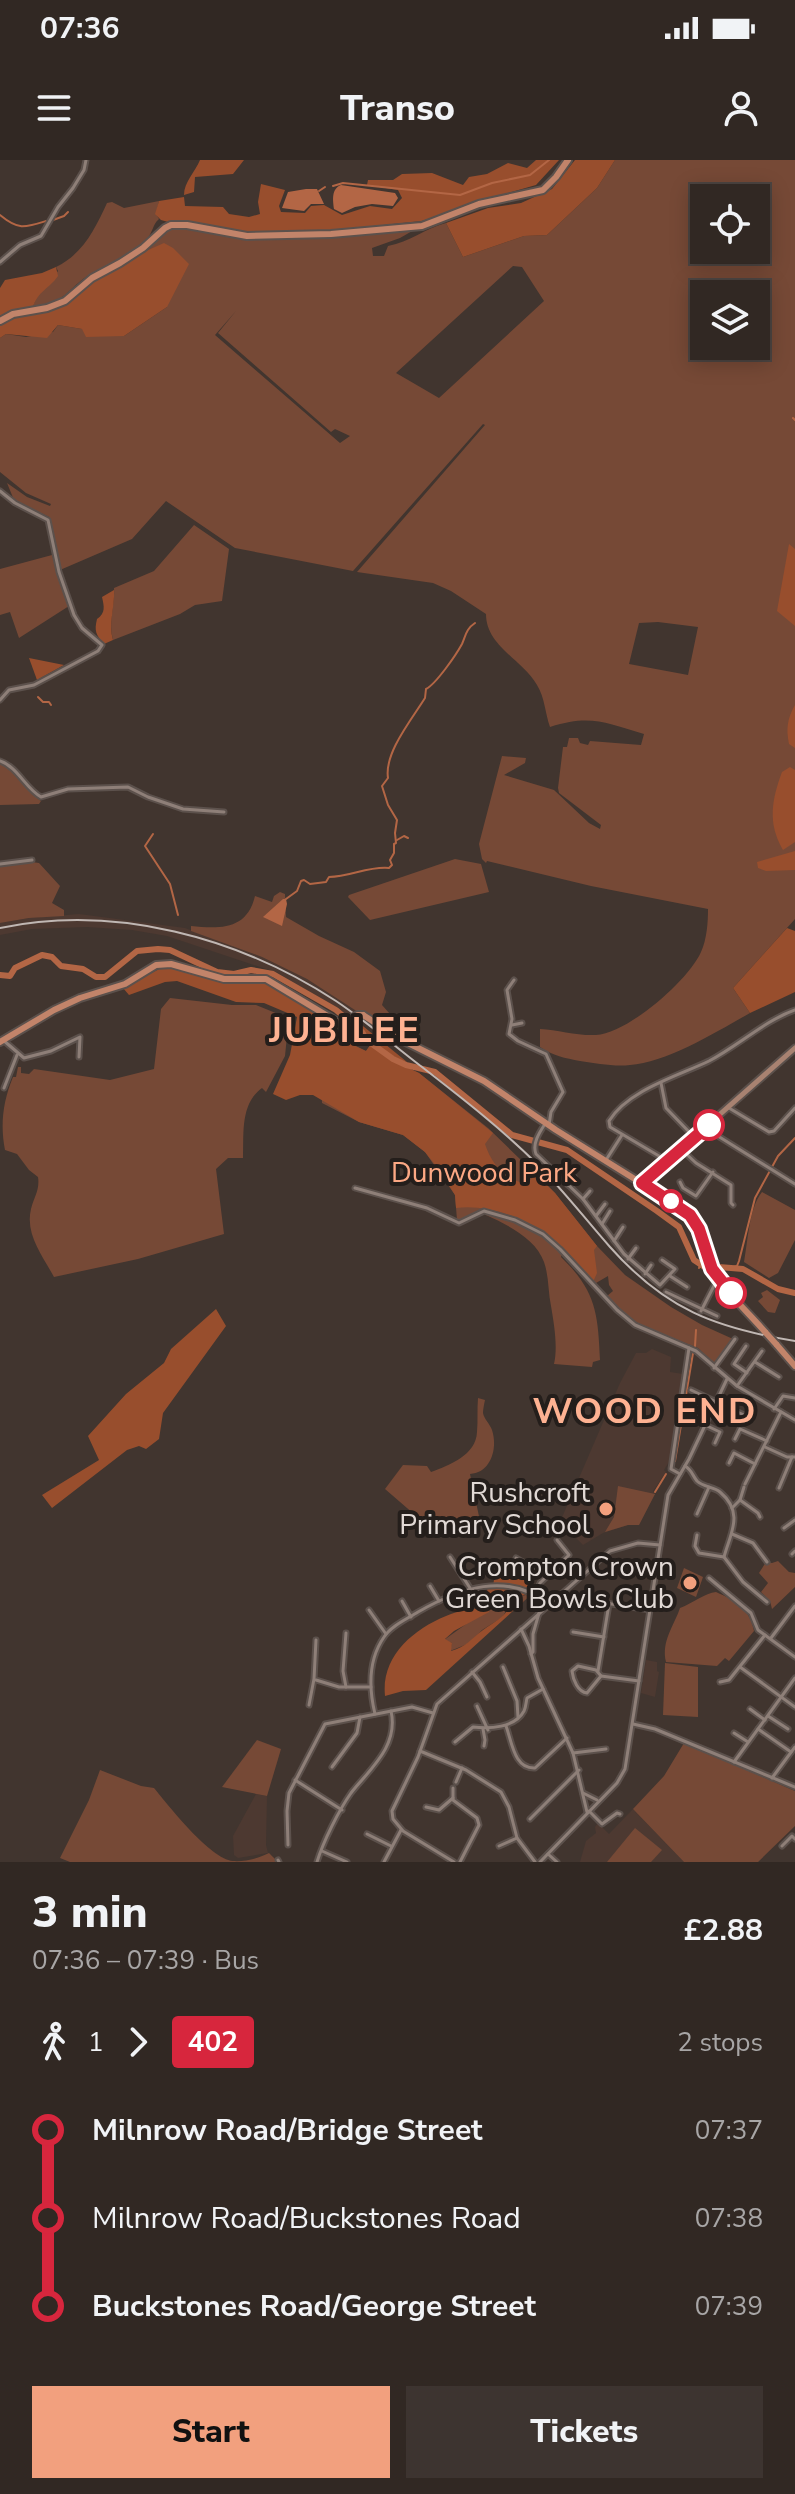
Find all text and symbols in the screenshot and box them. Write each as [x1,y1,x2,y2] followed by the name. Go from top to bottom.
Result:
[40,8,119,49] text: 07:36
[340,84,455,133] text: Transo
[32,86,76,130] icon: menu
[719,86,763,130] icon: person
[690,184,770,360] map controls
[690,184,770,264] button: locate
[690,280,770,360] button: layers
[268,1006,421,1055] district label: JUBILEE
[694,1110,724,1140] unlabelled marker
[391,1154,578,1192] park label: Dunwood Park
[660,1190,682,1212] unlabelled marker
[716,1278,746,1308] unlabelled marker
[533,1387,757,1436] district label: WOOD END
[399,1474,591,1544] place label: Rushcroft Primary School
[597,1500,615,1518] marker: Rushcroft Primary School
[445,1548,674,1618] place label: Crompton Crown Green Bowls Club
[681,1574,699,1592] marker: Crompton Crown Green Bowls Club
[32,1883,148,1943] text: 3 min
[684,1910,763,1951] text: £2.88
[32,1943,259,1978] text: 07:36 – 07:39 · Bus
[32,2020,76,2064] icon: walk
[116,2020,160,2064] icon: forward
[188,2023,238,2061] text: 402
[88,2025,104,2060] text: 1
[677,2025,763,2060] text: 2 stops
[92,2110,483,2151] text: Milnrow Road/Bridge Street
[695,2113,763,2148] text: 07:37
[92,2198,521,2239] text: Milnrow Road/Buckstones Road
[695,2201,763,2236] text: 07:38
[92,2286,536,2327] text: Buckstones Road/George Street
[695,2289,763,2324] text: 07:39
[32,2386,390,2478] button: Start
[406,2386,763,2478] button: Tickets

